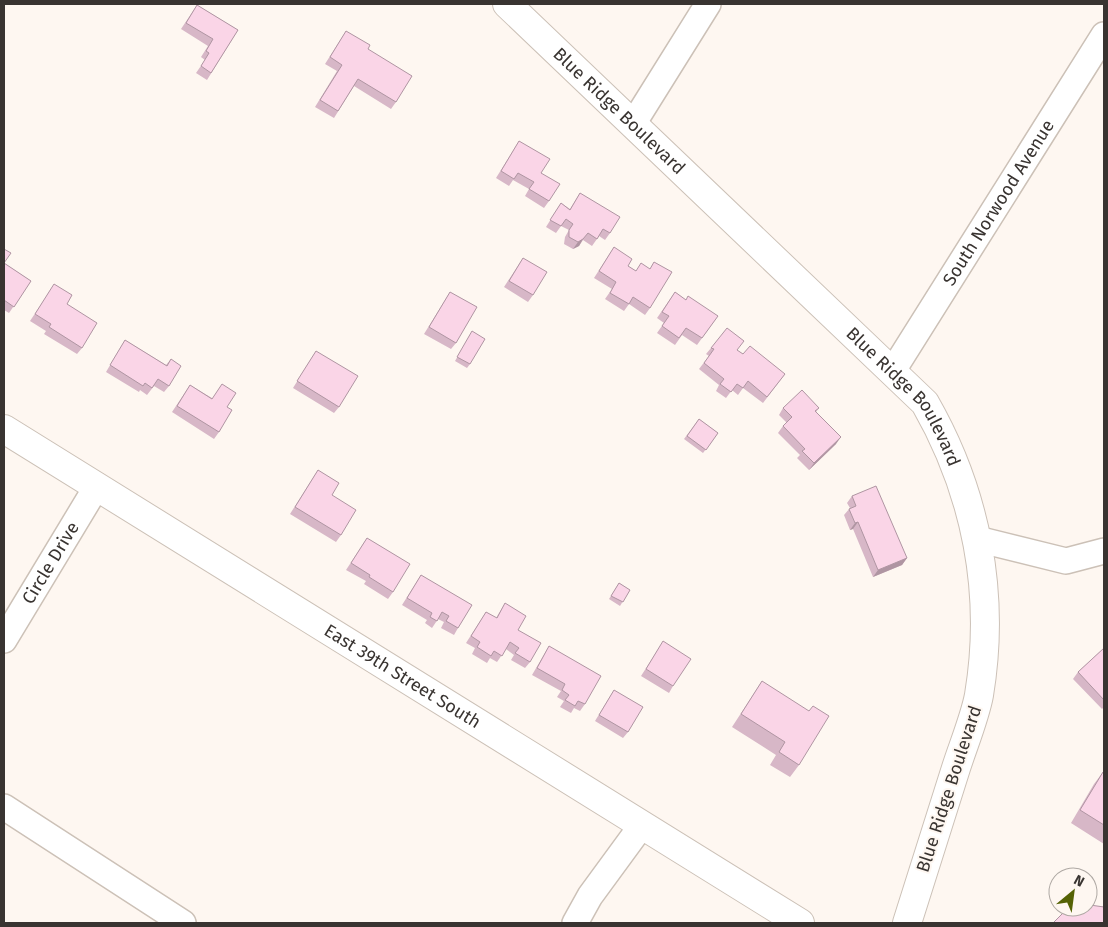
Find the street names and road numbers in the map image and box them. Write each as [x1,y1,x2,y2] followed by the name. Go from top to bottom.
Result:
[549,43,690,179] street label: Blue Ridge Boulevard
[938,116,1059,290] street label: South Norwood Avenue
[841,323,965,469] street label: Blue Ridge Boulevard
[17,518,84,608] street label: Circle Drive
[320,619,485,733] street label: East 39th Street South
[912,703,986,875] street label: Blue Ridge Boulevard

